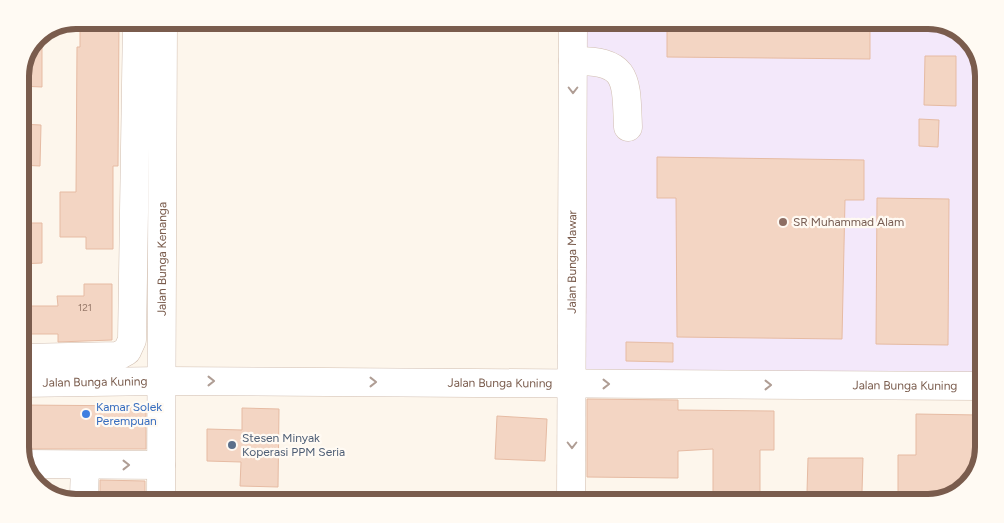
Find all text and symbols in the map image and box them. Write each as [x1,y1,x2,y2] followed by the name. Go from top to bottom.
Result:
[568,86,578,94] one-way arrow
[155,202,169,316] street label: Jalan Bunga Kenanga
[565,210,579,314] street label: Jalan Bunga Mawar
[793,215,904,229] place label: SR Muhammad Alam
[777,216,789,228] marker: SR Muhammad Alam
[78,301,92,314] house number: 121
[42,374,148,390] street label: Jalan Bunga Kuning
[207,376,215,386] one-way arrow
[447,376,552,390] street label: Jalan Bunga Kuning
[370,377,377,387] one-way arrow
[852,378,957,393] street label: Jalan Bunga Kuning
[602,379,610,389] one-way arrow
[764,380,772,390] one-way arrow
[96,400,162,428] place label: Kamar Solek Perempuan
[80,408,92,420] marker: Kamar Solek Perempuan
[242,431,345,459] place label: Stesen Minyak Koperasi PPM Seria
[226,439,238,451] marker: Stesen Minyak Koperasi PPM Seria
[567,441,577,449] one-way arrow
[122,460,130,470] one-way arrow

